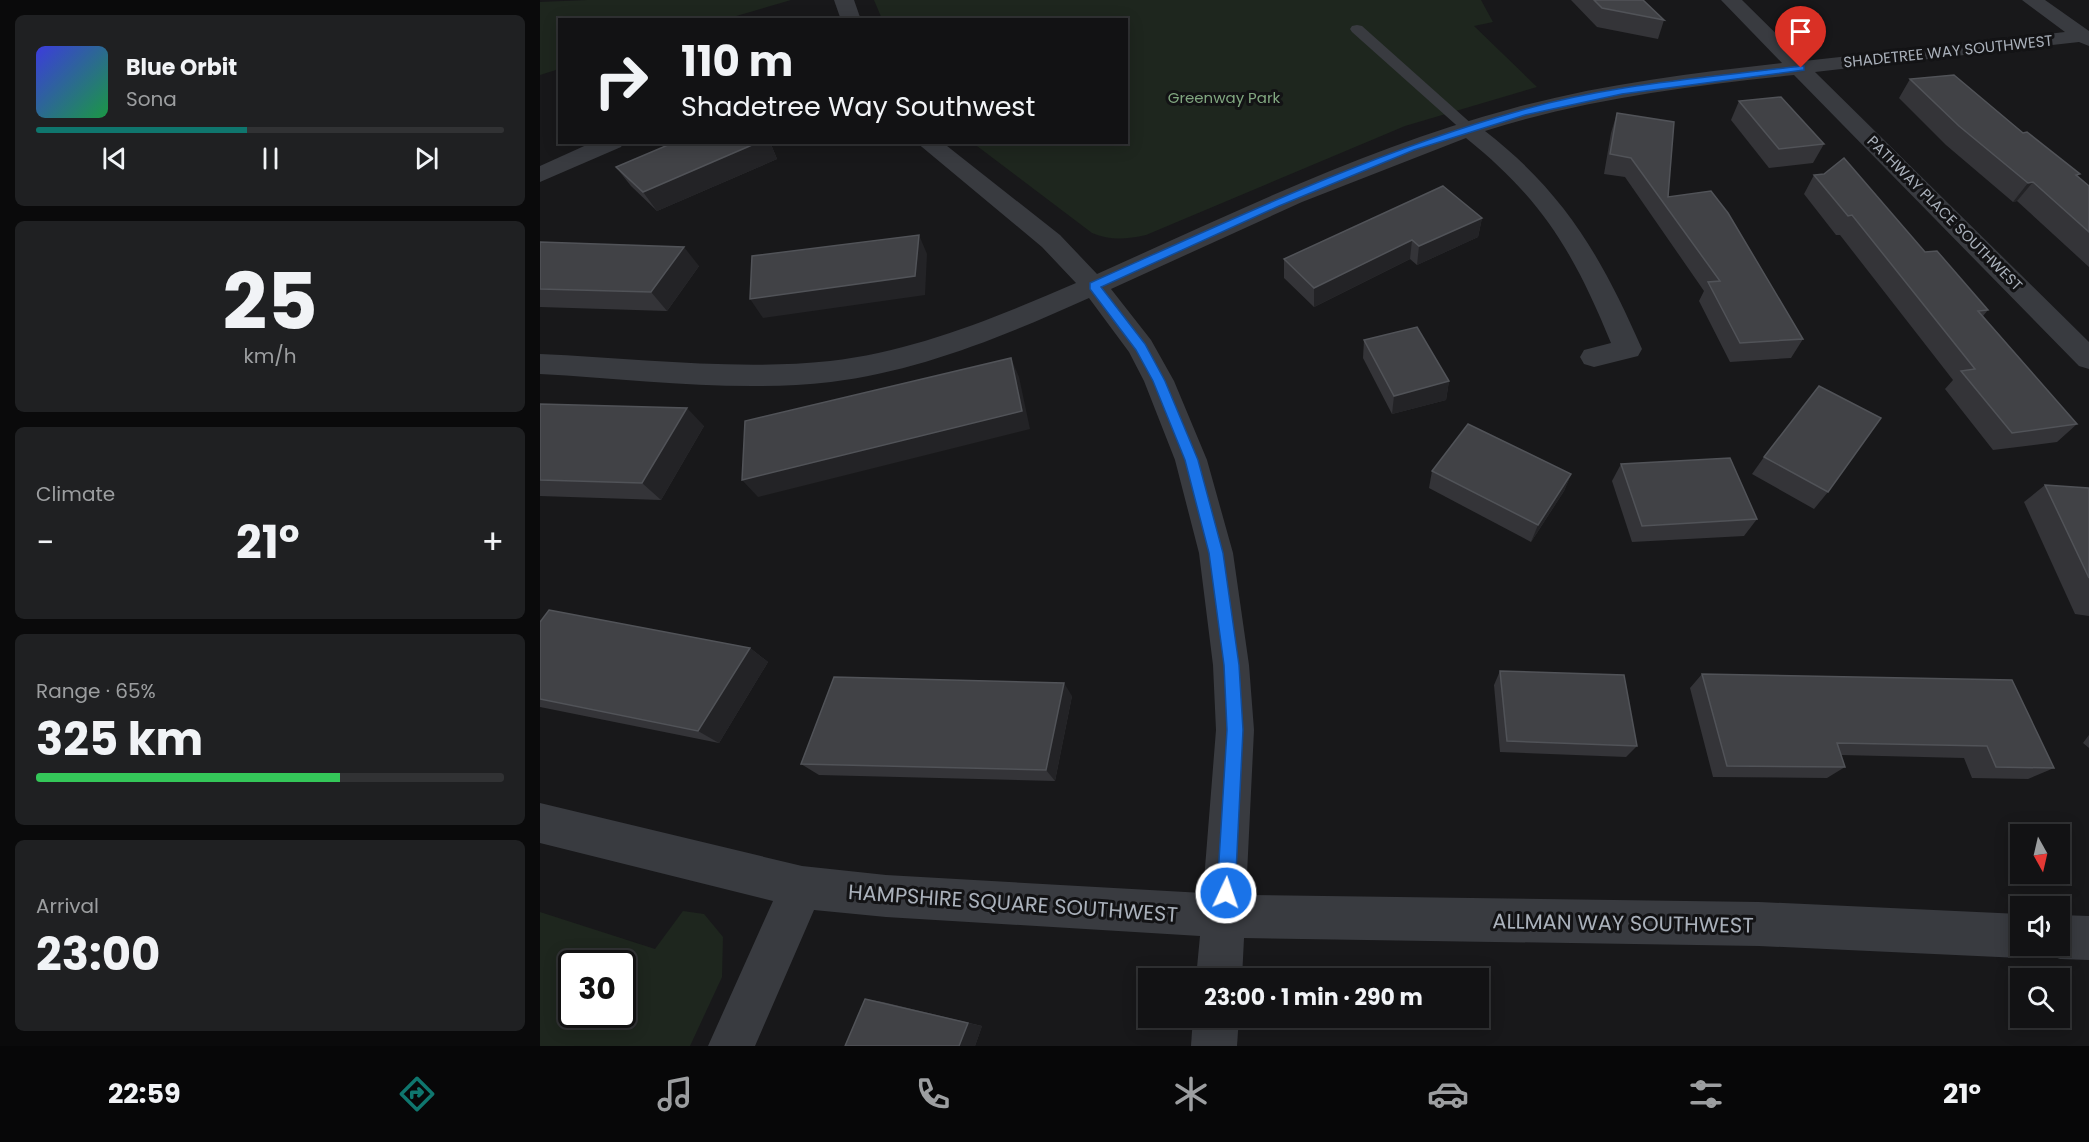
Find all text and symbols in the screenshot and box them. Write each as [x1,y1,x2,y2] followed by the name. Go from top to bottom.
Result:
[1775,6,1826,68] pin
[1784,15,1817,48] icon: arrive
[1842,30,2054,72] street label: SHADETREE WAY SOUTHWEST
[681,32,793,91] text: 110 m
[582,42,660,120] icon: right
[126,52,237,83] text: Blue Orbit
[126,85,177,113] text: Sona
[1168,87,1281,108] park label: Greenway Park
[681,88,1035,125] text: Shadetree Way Southwest
[1863,131,2027,295] street label: PATHWAY PLACE SOUTHWEST
[98,142,131,175] icon: previous
[254,142,287,175] icon: pause
[410,142,443,175] icon: next
[222,247,318,356] text: 25
[243,342,297,370] text: km/h
[36,480,115,508] text: Climate
[236,511,300,574] text: 21°
[36,519,54,566] text: −
[481,519,504,566] text: +
[36,677,156,705] text: Range · 65%
[36,708,203,771] text: 325 km
[2010,824,2070,884] north arrow
[2010,824,2070,1028] map controls
[1194,861,1258,925] position arrow
[847,877,1179,929] street label: HAMPSHIRE SQUARE SOUTHWEST
[36,892,99,920] text: Arrival
[2010,896,2070,956] button: sound
[1492,906,1754,940] street label: ALLMAN WAY SOUTHWEST
[36,923,160,986] text: 23:00
[558,950,636,1028] speed limit sign: 30
[2010,968,2070,1028] button: search
[1204,982,1423,1013] text: 23:00 · 1 min · 290 m
[396,1073,438,1115] icon: directions
[654,1073,696,1115] icon: music
[912,1073,954,1115] icon: phone
[1170,1073,1212,1115] icon: climate
[1427,1073,1469,1115] icon: car
[1685,1073,1727,1115] icon: filters
[108,1075,181,1112] text: 22:59
[1943,1075,1981,1112] text: 21°

